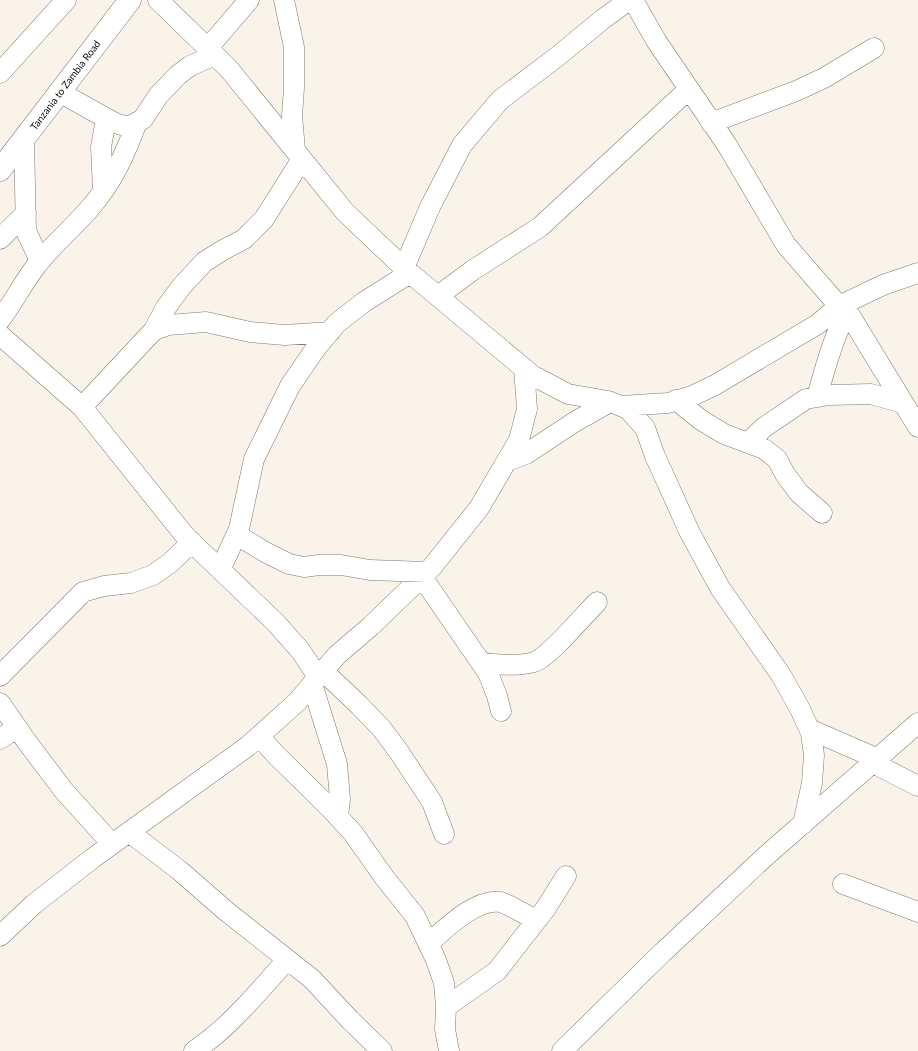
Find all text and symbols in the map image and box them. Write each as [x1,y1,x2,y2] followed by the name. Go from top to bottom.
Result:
[27,38,103,132] street label: Tanzania to Zambia Road

